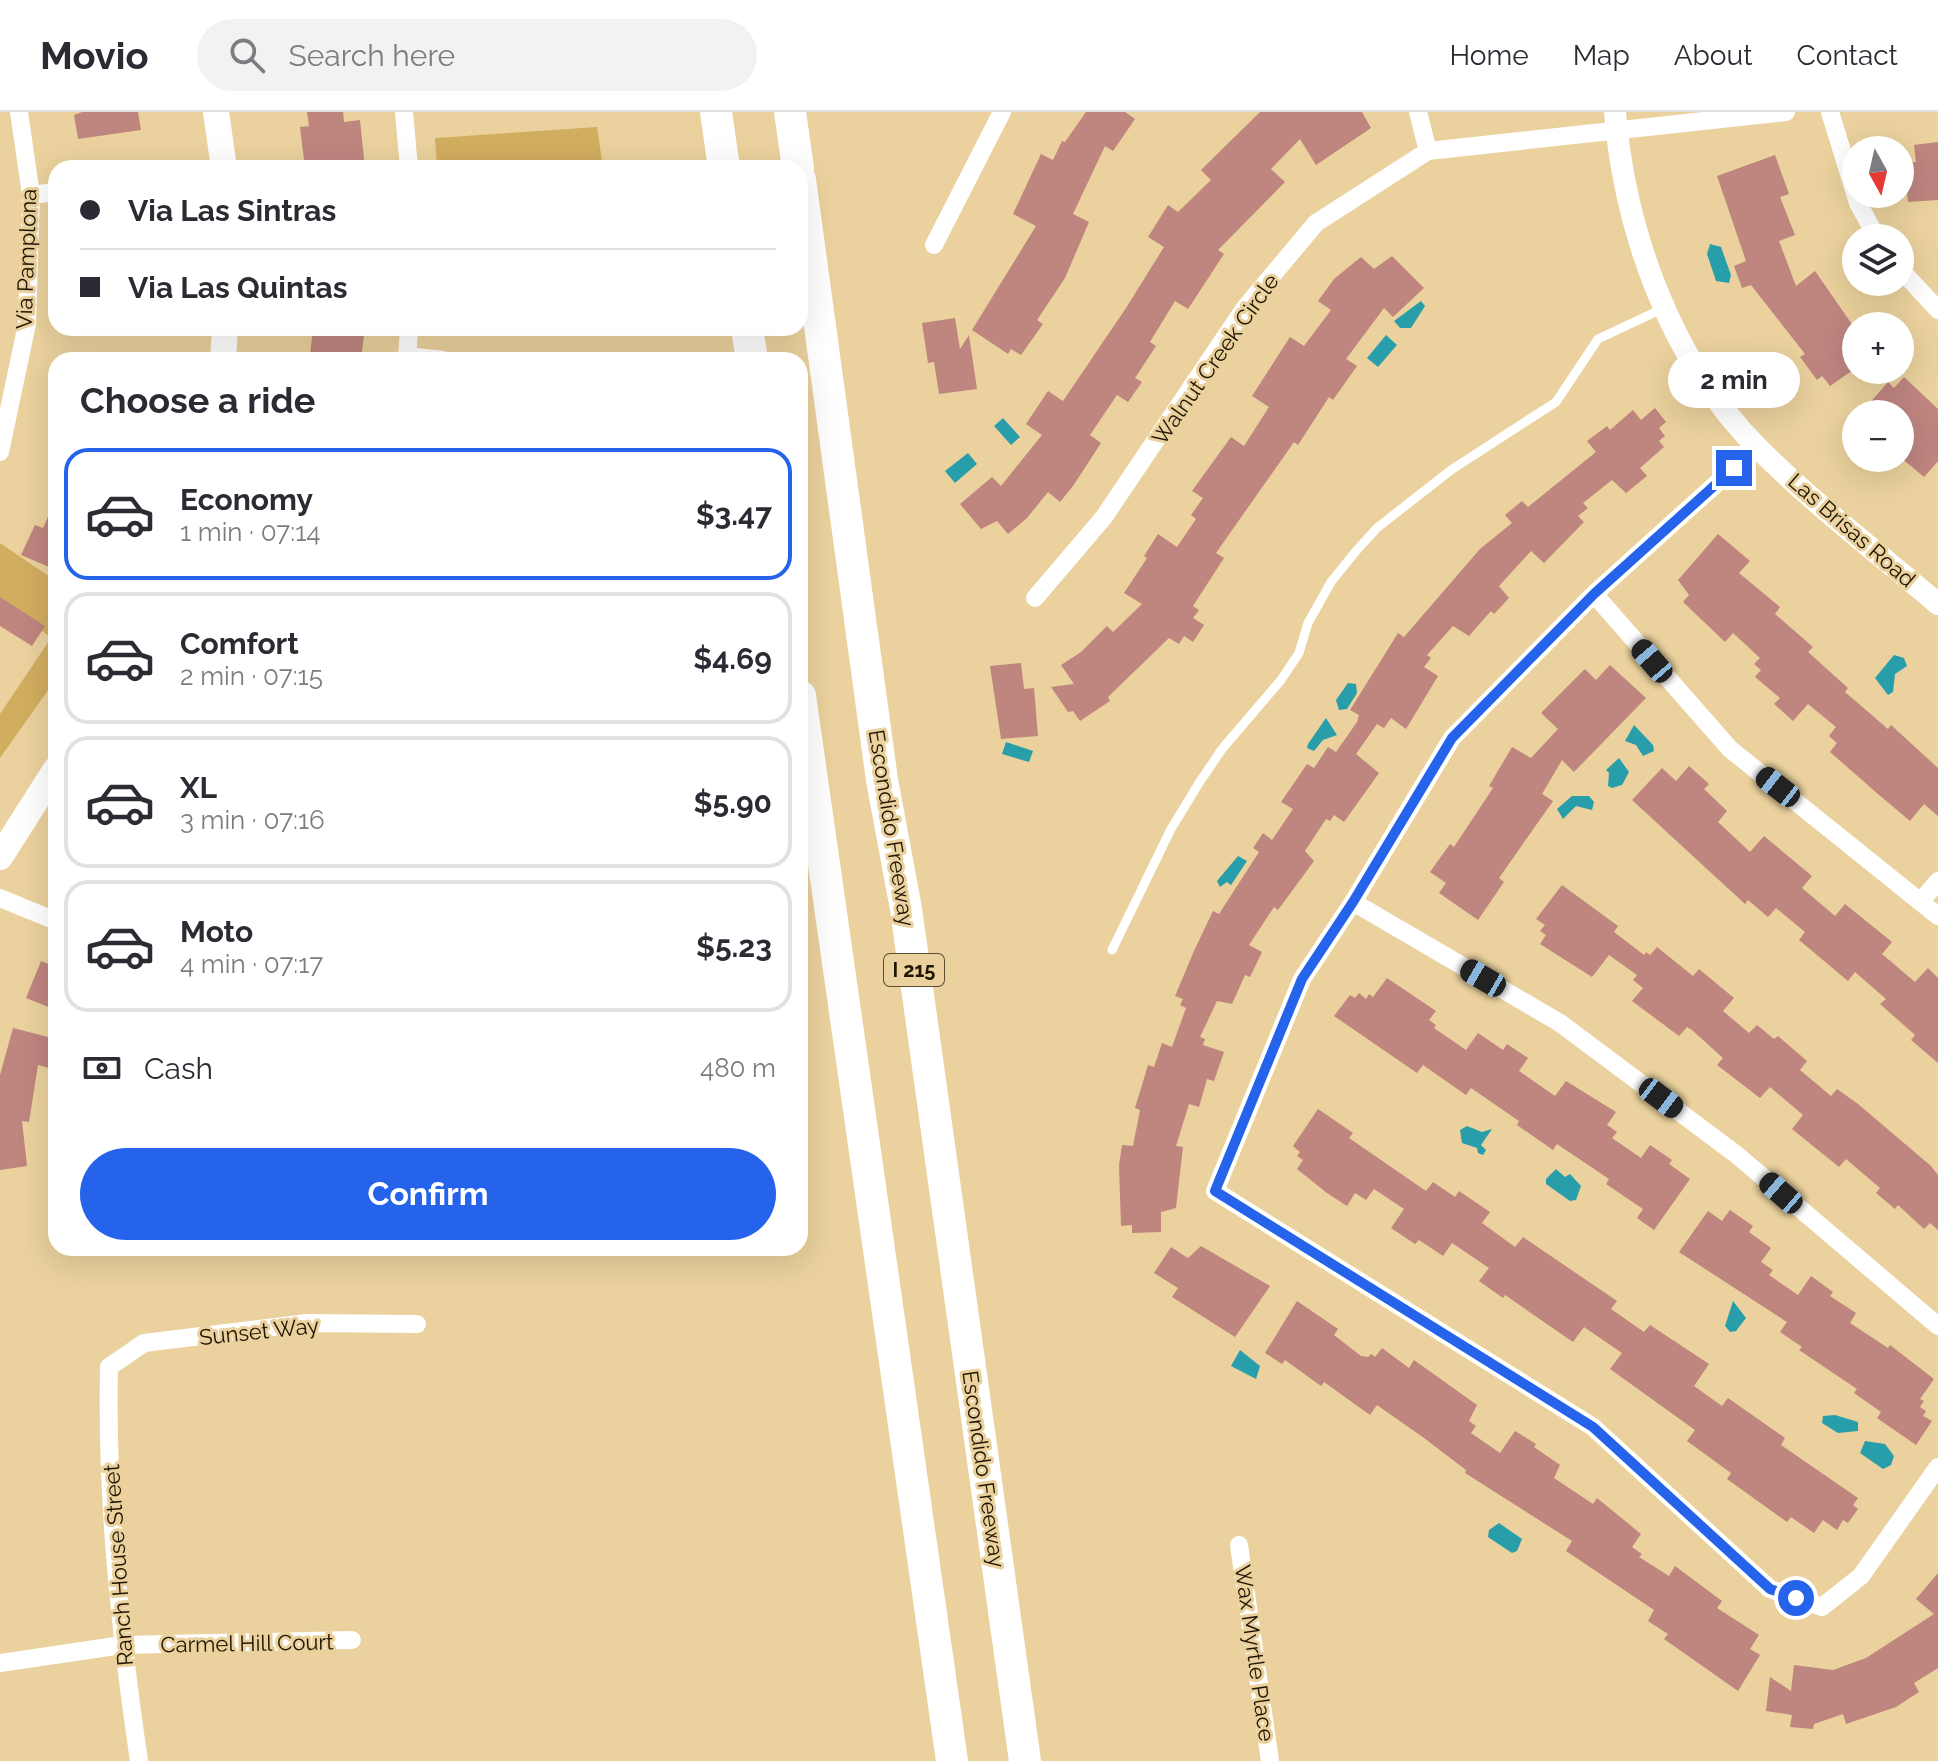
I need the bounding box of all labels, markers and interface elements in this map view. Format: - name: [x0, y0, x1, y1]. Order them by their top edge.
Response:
- search box: [197, 19, 757, 91]
- text: Movio: [40, 33, 149, 78]
- icon: search: [225, 33, 269, 77]
- text: Search here: [289, 38, 455, 73]
- text: Home: [1449, 39, 1529, 72]
- text: Map: [1573, 39, 1630, 72]
- text: About: [1674, 39, 1753, 72]
- text: Contact: [1797, 39, 1898, 72]
- north arrow: [1842, 136, 1914, 208]
- map controls: [1842, 136, 1914, 472]
- street label: Via Pamplona: [11, 188, 41, 330]
- text: Via Las Sintras: [128, 193, 336, 228]
- button: layers: [1842, 224, 1914, 296]
- street label: Walnut Creek Circle: [1146, 269, 1284, 449]
- text: Via Las Quintas: [128, 270, 348, 305]
- button: +: [1842, 312, 1914, 384]
- callout: 2 min: [1668, 352, 1800, 408]
- text: 2 min: [1700, 365, 1768, 395]
- text: Choose a ride: [80, 379, 315, 421]
- button: −: [1842, 400, 1914, 472]
- route end: [1716, 450, 1752, 486]
- street label: Las Brisas Road: [1783, 468, 1921, 592]
- icon: car: [84, 478, 156, 550]
- text: Economy: [180, 482, 313, 517]
- text: $3.47: [696, 497, 772, 532]
- text: 1 min · 07:14: [180, 517, 321, 547]
- icon: car: [84, 622, 156, 694]
- text: Comfort: [180, 626, 299, 661]
- car: [1627, 635, 1677, 687]
- text: $4.69: [693, 641, 772, 676]
- text: 2 min · 07:15: [180, 661, 323, 691]
- street label: Escondido Freeway: [864, 728, 920, 928]
- car: [1752, 763, 1804, 811]
- icon: car: [84, 766, 156, 838]
- text: XL: [180, 770, 217, 805]
- text: $5.90: [694, 785, 772, 820]
- text: 3 min · 07:16: [180, 805, 325, 835]
- icon: car: [84, 910, 156, 982]
- text: Moto: [180, 914, 253, 949]
- text: $5.23: [696, 929, 772, 964]
- text: 4 min · 07:17: [180, 949, 323, 979]
- road number: I 215: [884, 954, 944, 986]
- car: [1456, 956, 1510, 1000]
- icon: cash: [80, 1046, 124, 1090]
- text: Cash: [144, 1051, 213, 1086]
- text: 480 m: [700, 1053, 776, 1083]
- car: [1635, 1074, 1687, 1122]
- button: Confirm: [80, 1148, 776, 1240]
- car: [1755, 1168, 1807, 1218]
- street label: Sunset Way: [198, 1312, 320, 1350]
- street label: Escondido Freeway: [957, 1369, 1011, 1569]
- street label: Ranch House Street: [98, 1463, 138, 1667]
- street label: Wax Myrtle Place: [1230, 1563, 1280, 1743]
- route start: [1778, 1580, 1814, 1616]
- street label: Carmel Hill Court: [160, 1628, 334, 1658]

